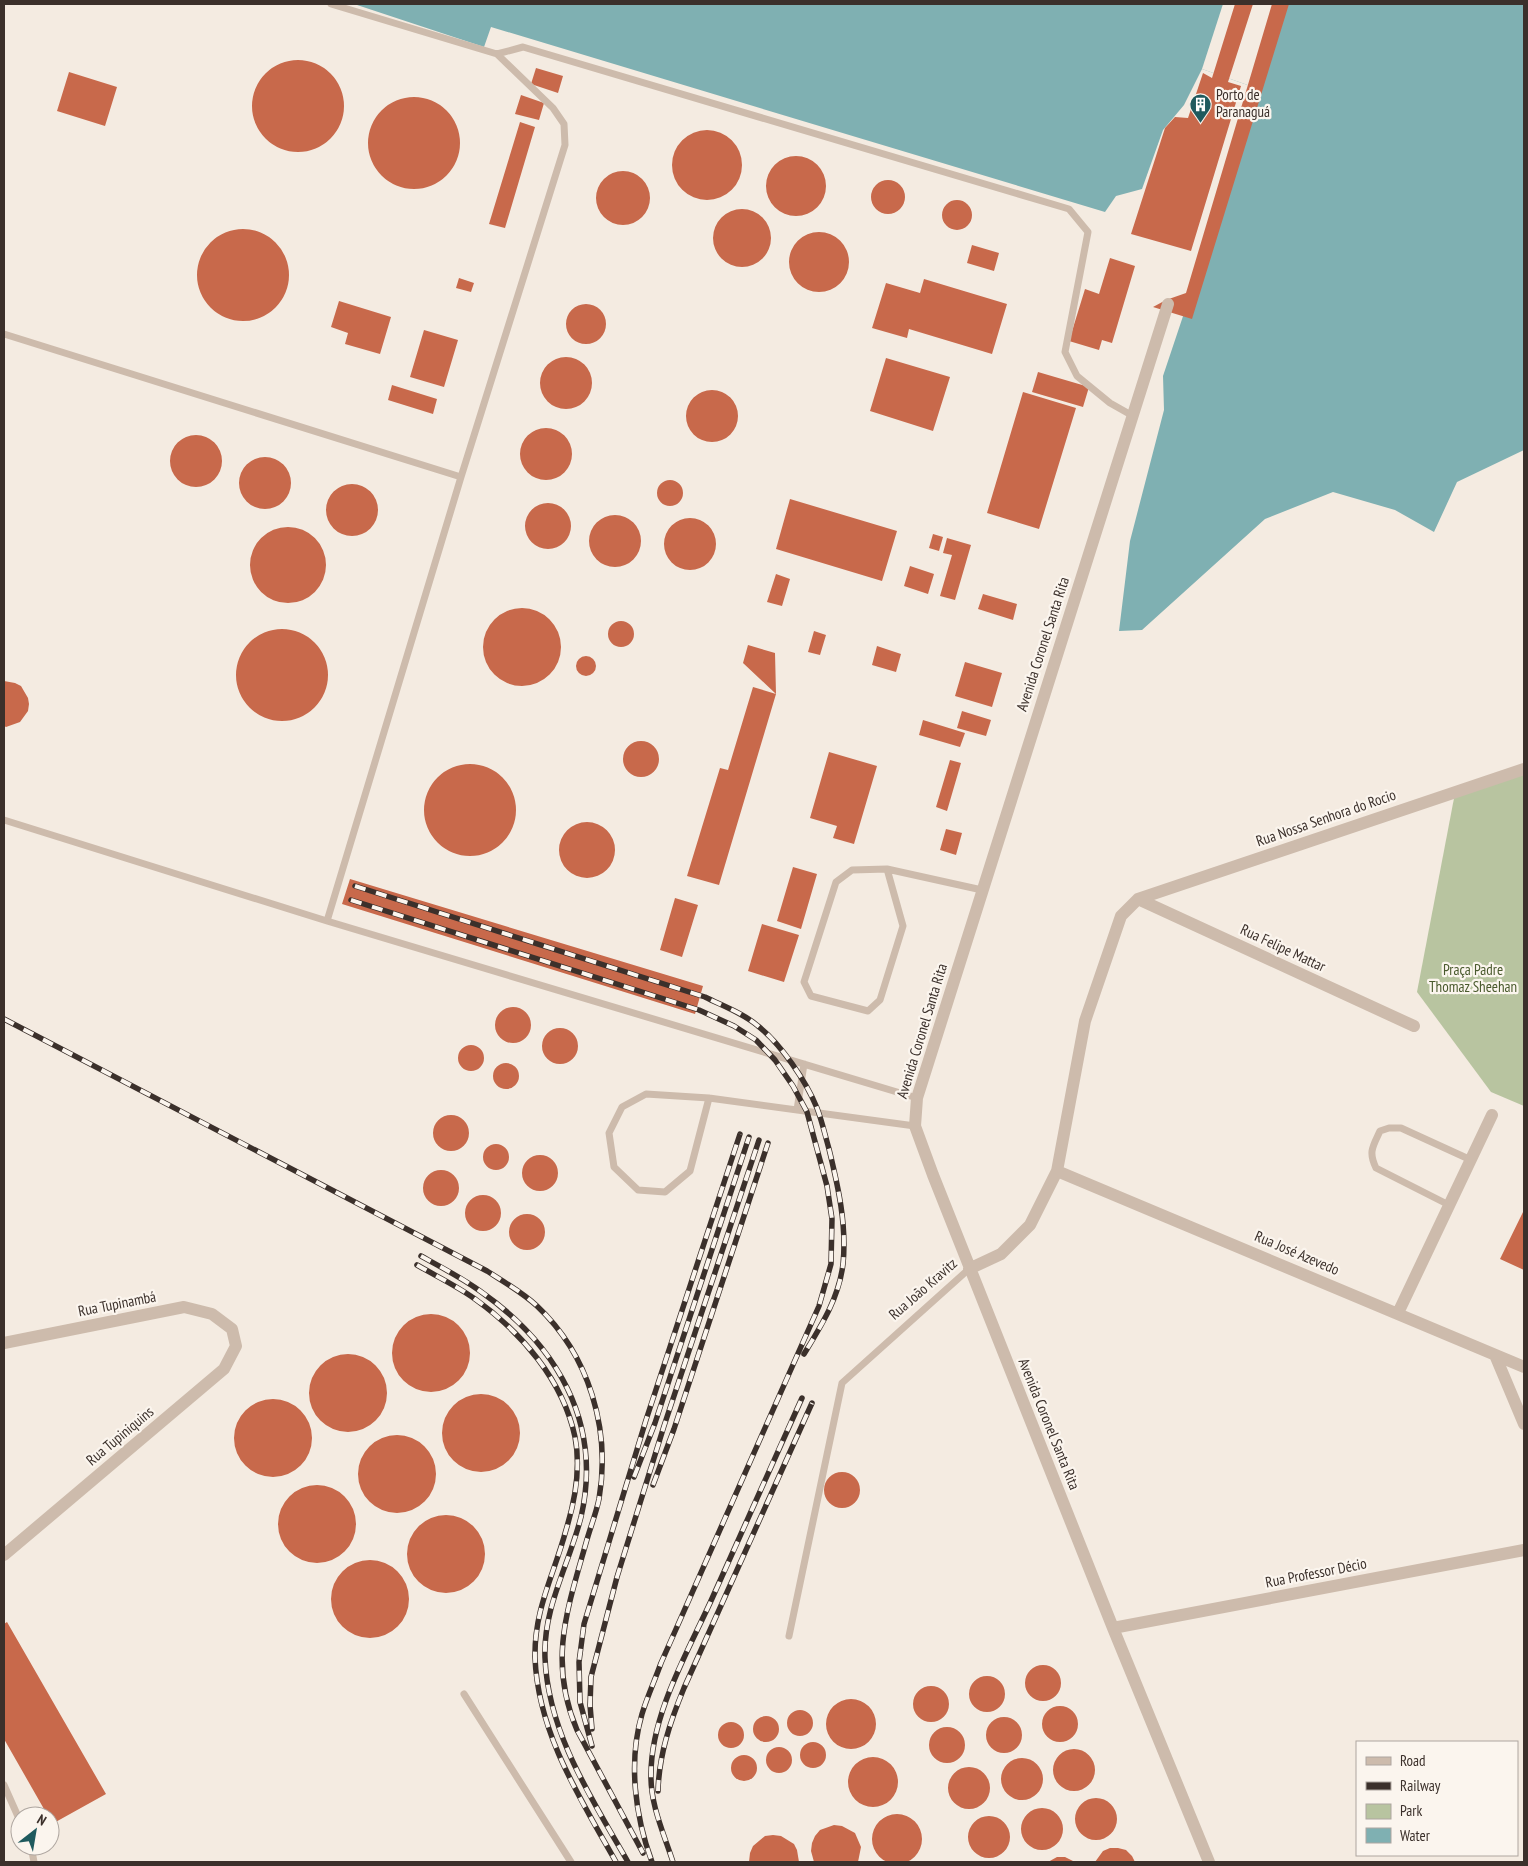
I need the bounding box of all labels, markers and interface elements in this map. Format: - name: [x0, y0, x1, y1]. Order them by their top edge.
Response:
- place label: Porto de Paranaguá: [1216, 85, 1270, 121]
- building icon: Porto de Paranaguá: [1188, 92, 1212, 123]
- street label: Avenida Coronel Santa Rita: [1012, 574, 1073, 713]
- street label: Rua Nossa Senhora do Rocio: [1253, 785, 1398, 850]
- street label: Rua Felipe Mattar: [1238, 920, 1330, 976]
- park label: Praça Padre Thomaz Sheehan: [1429, 960, 1517, 996]
- street label: Avenida Coronel Santa Rita: [892, 961, 951, 1101]
- street label: Rua José Azevedo: [1252, 1226, 1342, 1279]
- street label: Rua João Kravitz: [885, 1254, 961, 1323]
- street label: Rua Tupinambá: [76, 1287, 158, 1320]
- street label: Avenida Coronel Santa Rita: [1014, 1355, 1085, 1492]
- street label: Rua Tupiniquins: [82, 1402, 157, 1469]
- street label: Rua Professor Décio: [1264, 1553, 1368, 1592]
- legend: [1356, 1741, 1518, 1856]
- text: Road: [1400, 1751, 1426, 1770]
- text: Railway: [1400, 1776, 1441, 1795]
- text: Park: [1400, 1801, 1422, 1820]
- north arrow: [10, 1806, 60, 1856]
- text: N: [34, 1810, 50, 1830]
- text: Water: [1400, 1826, 1431, 1845]

